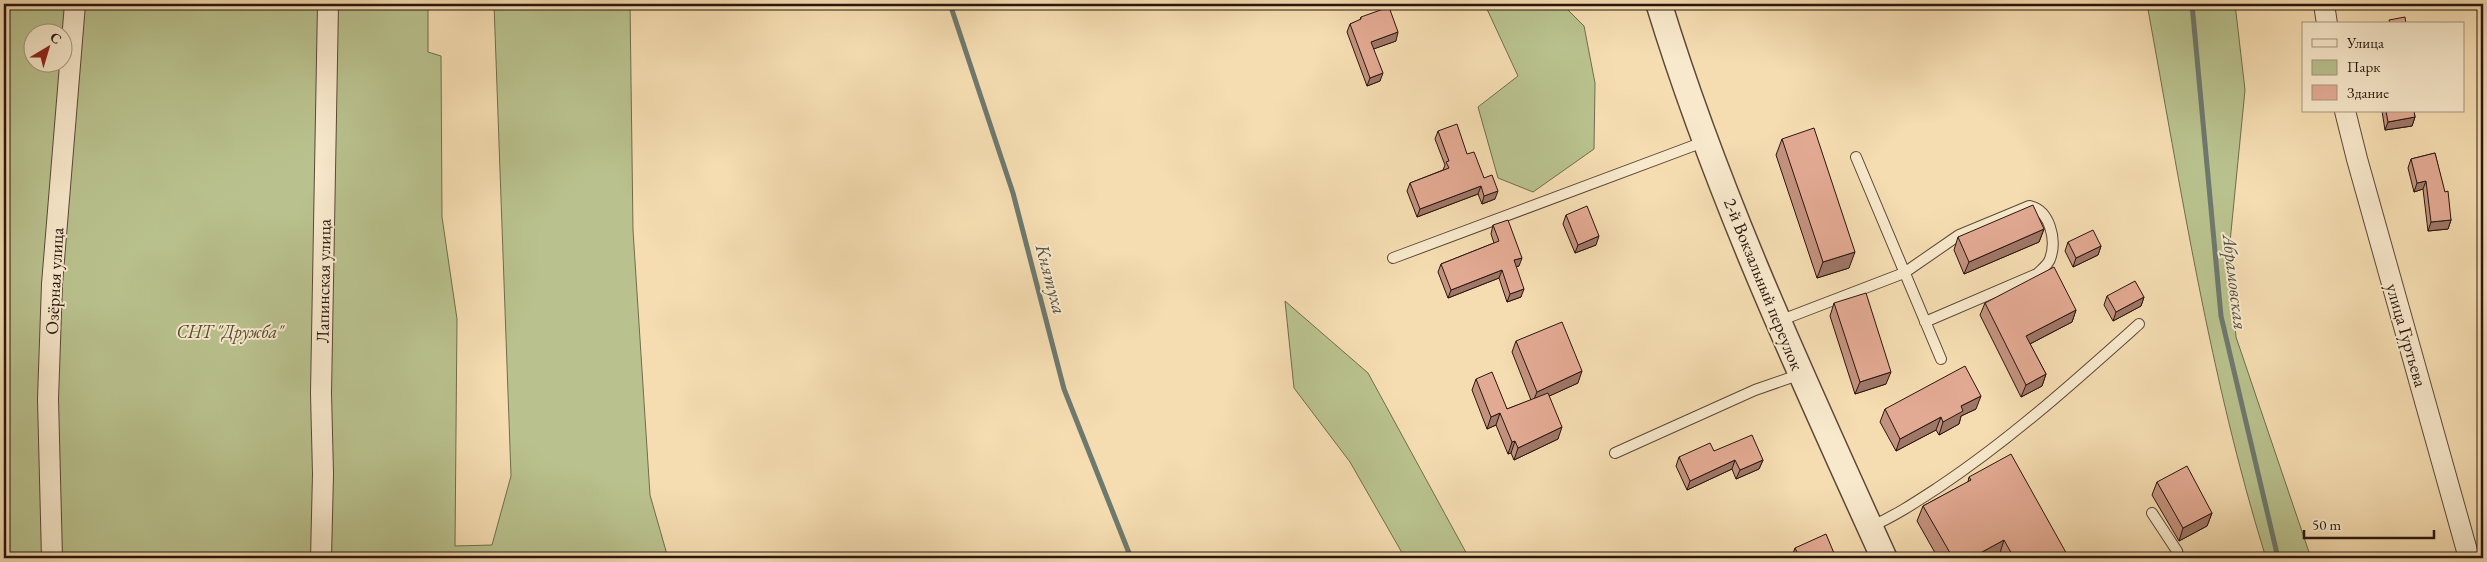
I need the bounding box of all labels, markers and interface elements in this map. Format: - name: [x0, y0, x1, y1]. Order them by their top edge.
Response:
- north arrow: [22, 22, 72, 72]
- legend: [2302, 22, 2464, 112]
- text: С: [47, 28, 66, 48]
- text: Улица: [2346, 33, 2384, 52]
- text: Парк: [2347, 57, 2380, 76]
- text: Здание: [2347, 83, 2389, 102]
- street label: 2-й Вокзальный переулок: [1719, 194, 1809, 374]
- street label: Лапинская улица: [310, 218, 336, 343]
- street label: Озёрная улица: [40, 226, 68, 335]
- water label: Абрамовская: [2216, 231, 2253, 331]
- water label: Княтуха: [1029, 240, 1072, 317]
- street label: улица Гуртьева: [2381, 281, 2433, 390]
- park label: СНТ "Дружба": [177, 320, 285, 344]
- scale bar: [2304, 507, 2434, 539]
- text: 50 m: [2312, 515, 2341, 534]

